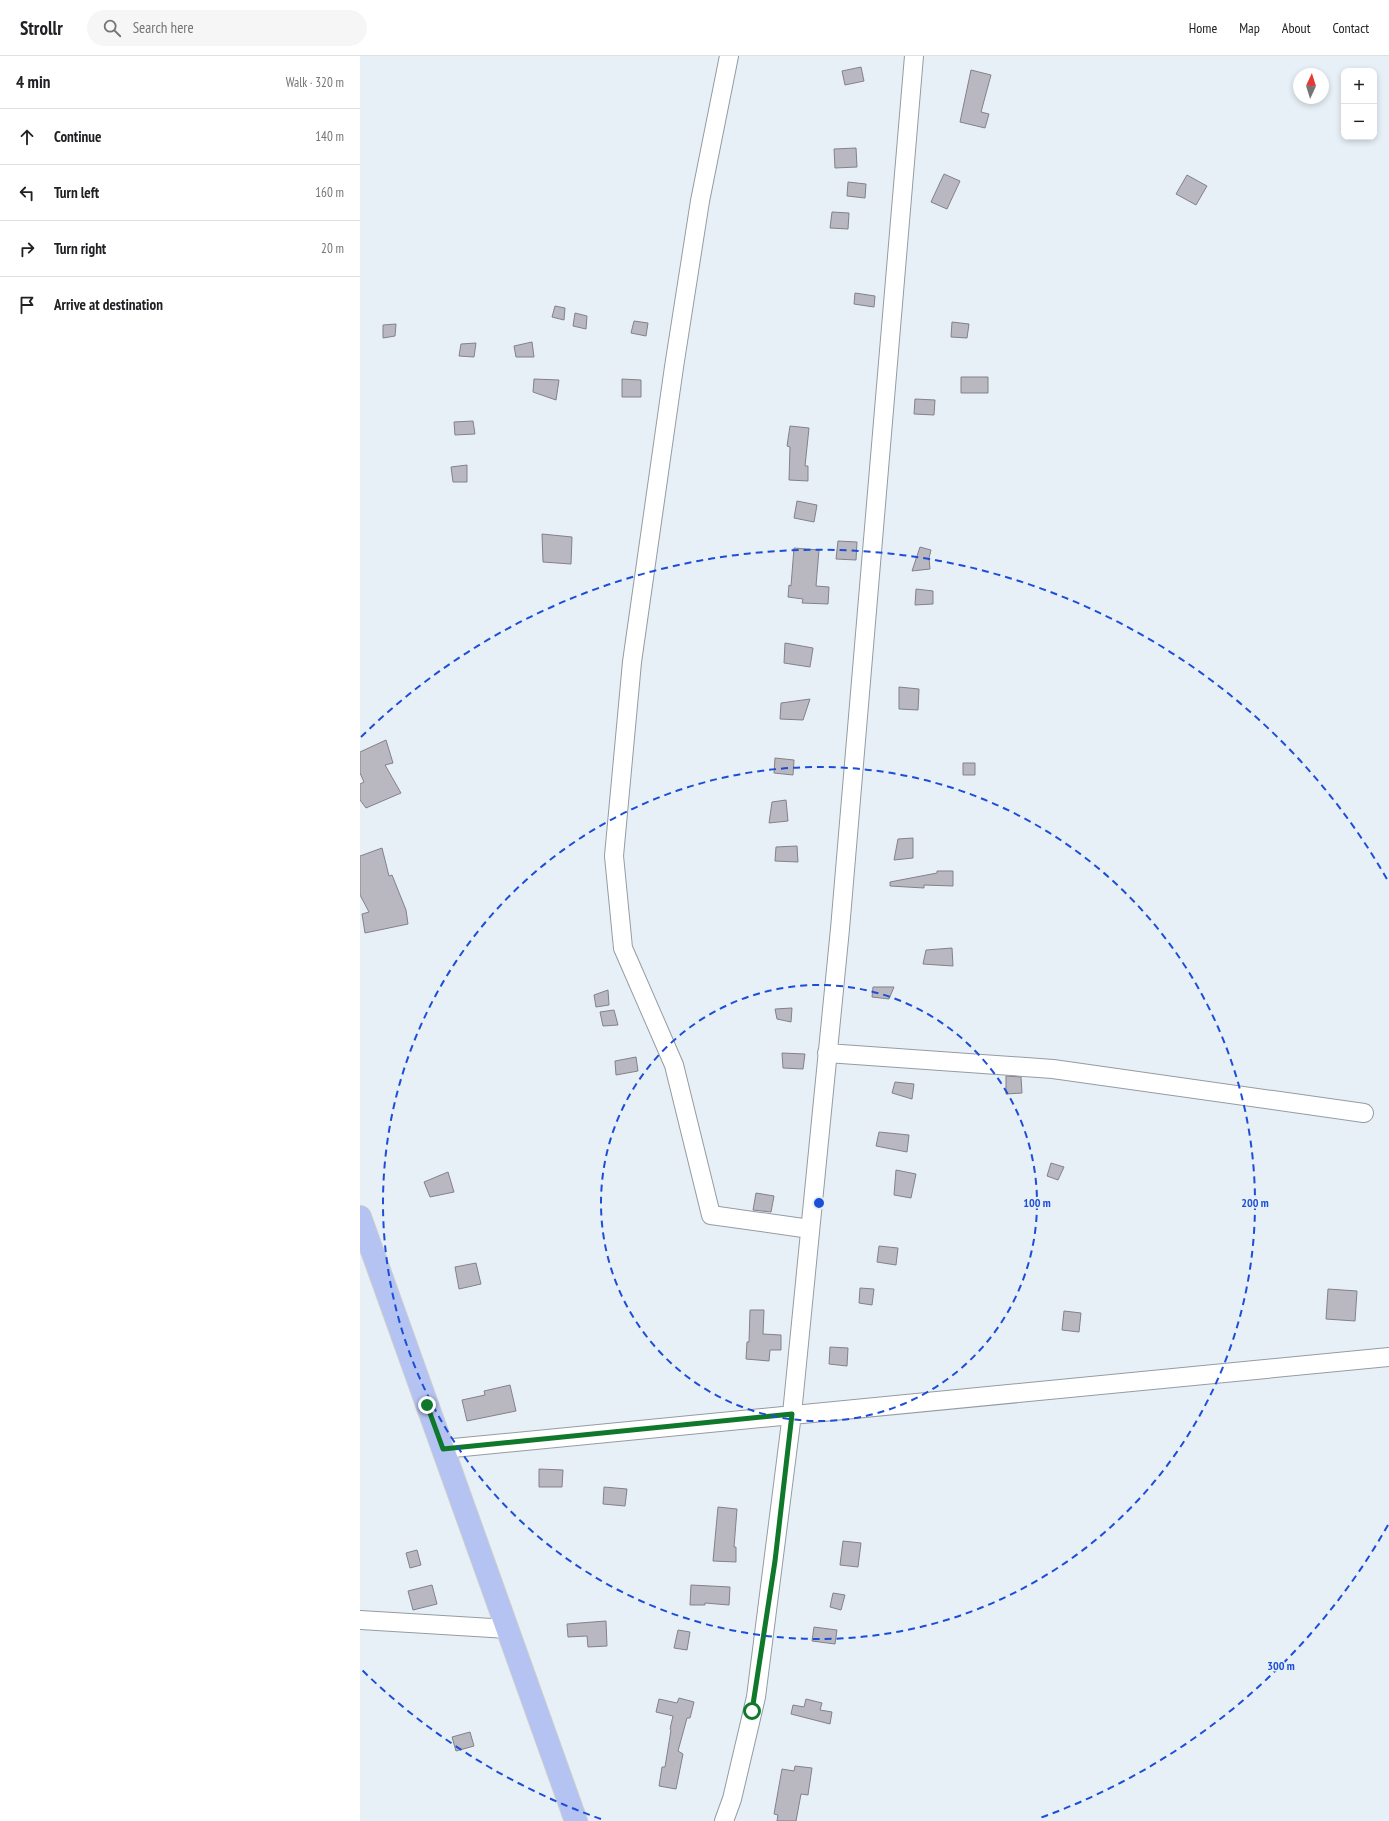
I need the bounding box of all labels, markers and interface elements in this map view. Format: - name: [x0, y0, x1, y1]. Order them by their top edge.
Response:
- search box: [87, 10, 367, 46]
- text: Strollr: [20, 16, 63, 40]
- icon: search: [101, 17, 123, 39]
- text: Search here: [133, 18, 194, 37]
- text: Home: [1189, 19, 1217, 37]
- text: Map: [1239, 19, 1260, 37]
- text: About: [1282, 19, 1311, 37]
- text: Contact: [1333, 19, 1369, 37]
- north arrow: [1293, 68, 1329, 104]
- map controls: [1341, 68, 1377, 140]
- button: +: [1341, 68, 1377, 104]
- text: 4 min: [16, 71, 50, 93]
- text: Walk · 320 m: [286, 74, 344, 91]
- button: −: [1341, 104, 1377, 140]
- icon: ahead: [16, 126, 38, 148]
- text: Continue: [54, 127, 101, 146]
- text: 140 m: [315, 128, 344, 145]
- icon: left: [16, 182, 38, 204]
- text: Turn left: [54, 183, 99, 202]
- text: 160 m: [315, 184, 344, 201]
- icon: right: [16, 238, 38, 260]
- text: Turn right: [54, 239, 106, 258]
- text: 20 m: [321, 240, 344, 257]
- icon: arrive: [16, 294, 38, 316]
- text: Arrive at destination: [54, 295, 163, 314]
- text: 100 m: [1023, 1195, 1051, 1210]
- text: 200 m: [1241, 1195, 1269, 1210]
- centre of rings: [812, 1196, 826, 1210]
- route end: [418, 1396, 436, 1414]
- text: 300 m: [1267, 1658, 1295, 1673]
- route start: [743, 1702, 761, 1720]

